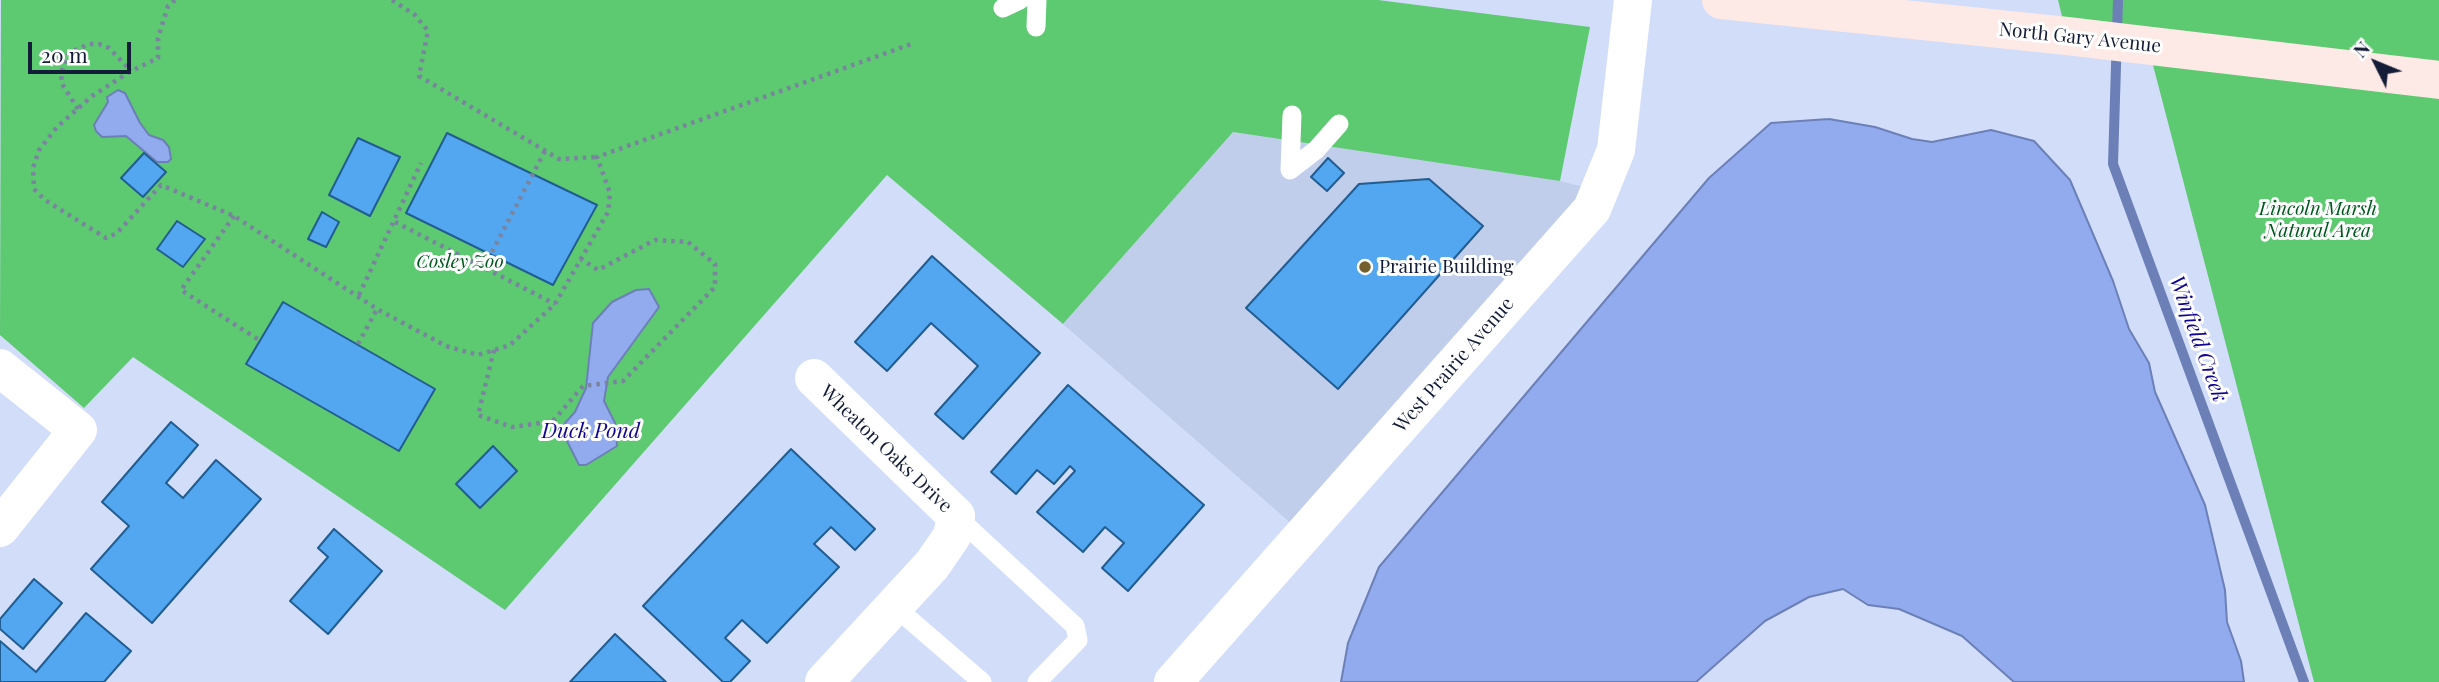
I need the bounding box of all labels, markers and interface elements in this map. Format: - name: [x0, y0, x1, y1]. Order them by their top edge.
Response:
- street label: North Gary Avenue: [1998, 18, 2162, 58]
- scale bar: [32, 28, 135, 72]
- north arrow: [2341, 28, 2411, 98]
- text: N: [2346, 35, 2375, 63]
- text: 20 m: [41, 40, 88, 68]
- park label: Lincoln Marsh Natural Area: [2259, 198, 2377, 242]
- park label: Cosley Zoo: [416, 251, 504, 273]
- place label: Prairie Building: [1379, 256, 1513, 278]
- marker: Prairie Building: [1357, 259, 1373, 275]
- water label: Winfield Creek: [2163, 272, 2233, 406]
- street label: West Prairie Avenue: [1389, 293, 1519, 437]
- street label: Wheaton Oaks Drive: [815, 380, 957, 518]
- water label: Duck Pond: [542, 418, 640, 444]

